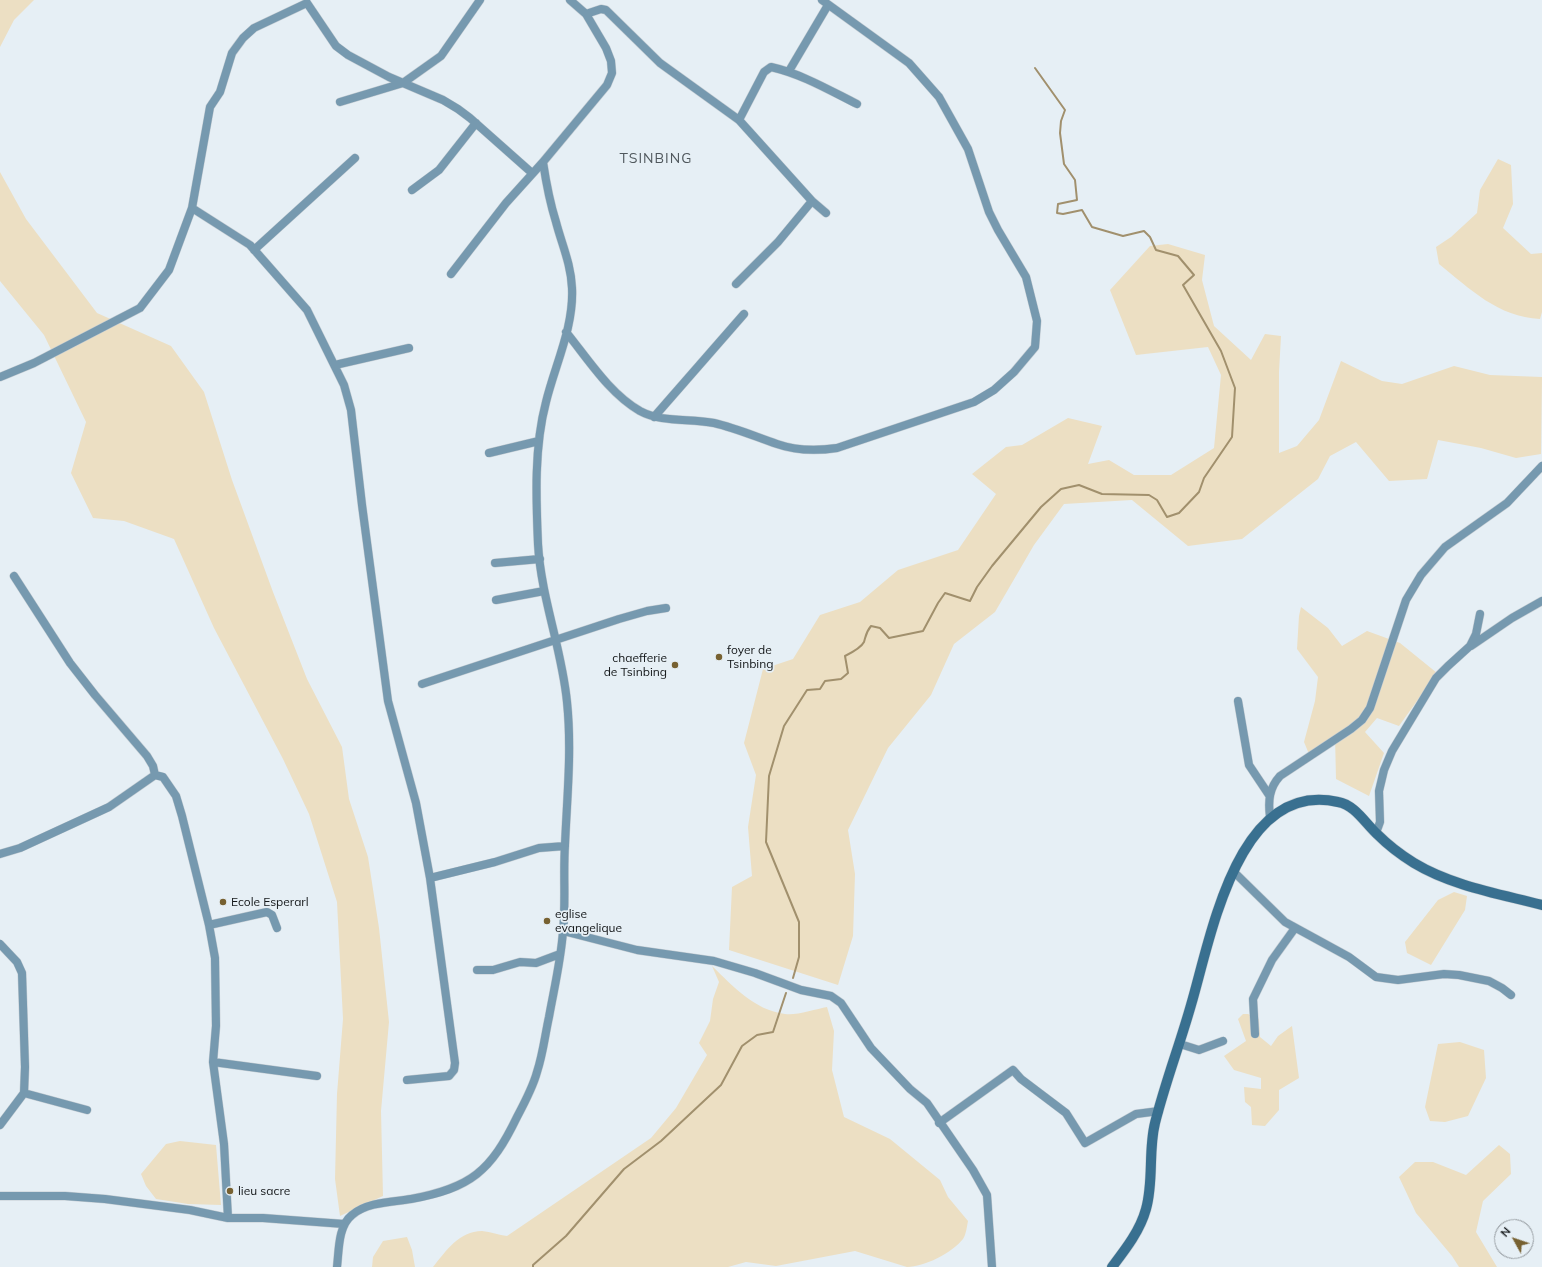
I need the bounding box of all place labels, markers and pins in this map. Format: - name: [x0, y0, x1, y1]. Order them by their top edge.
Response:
- place label: foyer de Tsinbing: [727, 643, 773, 671]
- place label: chaefferie de Tsinbing: [604, 651, 667, 679]
- marker: foyer de Tsinbing: [714, 652, 724, 662]
- marker: chaefferie de Tsinbing: [670, 660, 680, 670]
- place label: Ecole Esperarl: [231, 895, 309, 909]
- marker: Ecole Esperarl: [218, 897, 228, 907]
- place label: eglise evangelique: [555, 907, 622, 935]
- marker: eglise evangelique: [542, 916, 552, 926]
- place label: lieu sacre: [238, 1184, 290, 1198]
- marker: lieu sacre: [225, 1186, 235, 1196]

